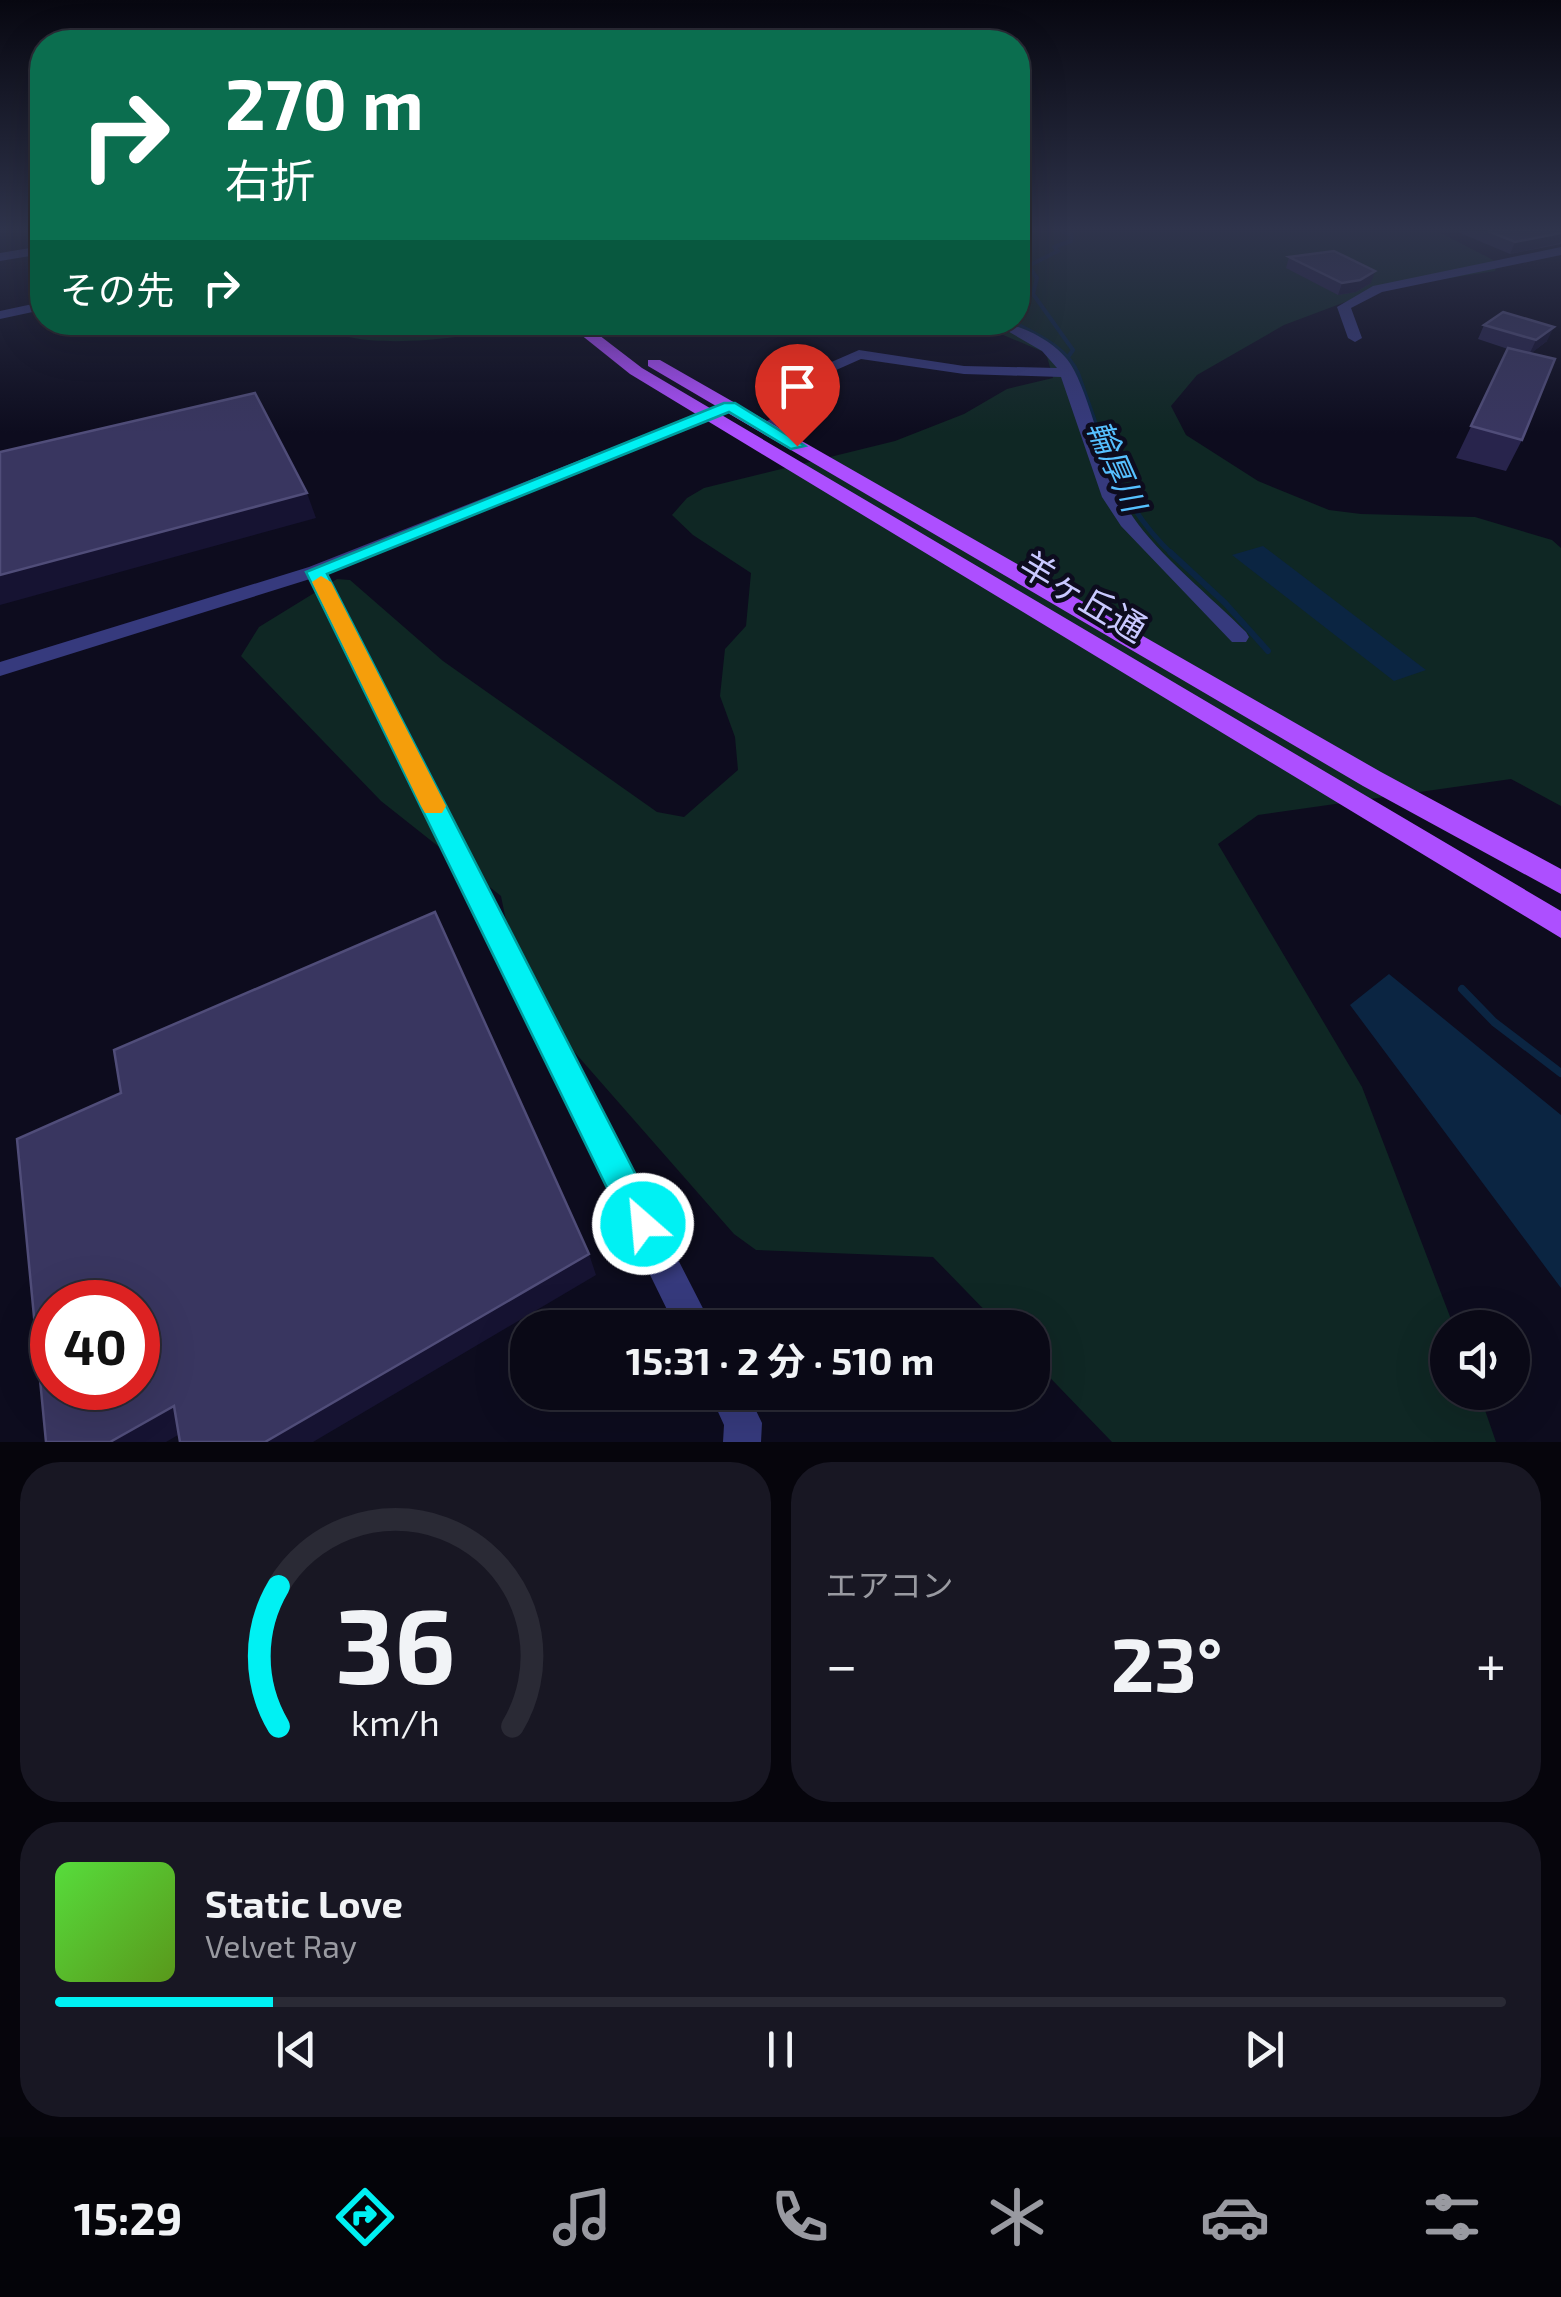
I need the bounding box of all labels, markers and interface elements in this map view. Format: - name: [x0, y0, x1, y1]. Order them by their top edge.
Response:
- text: 270 m: [225, 60, 424, 144]
- icon: right: [60, 70, 190, 200]
- text: 右折: [225, 152, 315, 206]
- icon: right: [194, 260, 249, 315]
- text: その先: [60, 266, 174, 312]
- pin: [755, 344, 840, 447]
- icon: arrive: [770, 359, 825, 414]
- water label: 輪厚川: [1081, 414, 1156, 519]
- street label: 羊ヶ丘通: [1013, 541, 1155, 649]
- position arrow: [591, 1172, 695, 1276]
- speed limit sign: 40: [30, 1280, 160, 1410]
- map controls: [1430, 1310, 1530, 1410]
- button: sound: [1430, 1310, 1530, 1410]
- text: 15:31 · 2 分 · 510 m: [626, 1337, 934, 1383]
- text: エアコン: [826, 1565, 954, 1603]
- text: 36: [335, 1580, 455, 1705]
- text: 23°: [1111, 1617, 1223, 1707]
- text: −: [826, 1630, 858, 1696]
- text: +: [1476, 1630, 1506, 1696]
- text: km/h: [351, 1700, 440, 1743]
- text: Static Love: [205, 1880, 403, 1926]
- text: Velvet Ray: [205, 1926, 357, 1964]
- icon: previous: [269, 2022, 324, 2077]
- icon: pause: [753, 2022, 808, 2077]
- icon: next: [1237, 2022, 1292, 2077]
- icon: directions: [330, 2182, 400, 2252]
- icon: music: [547, 2182, 617, 2252]
- icon: phone: [765, 2182, 835, 2252]
- icon: climate: [982, 2182, 1052, 2252]
- icon: car: [1200, 2182, 1270, 2252]
- icon: filters: [1417, 2182, 1487, 2252]
- text: 15:29: [74, 2190, 182, 2244]

